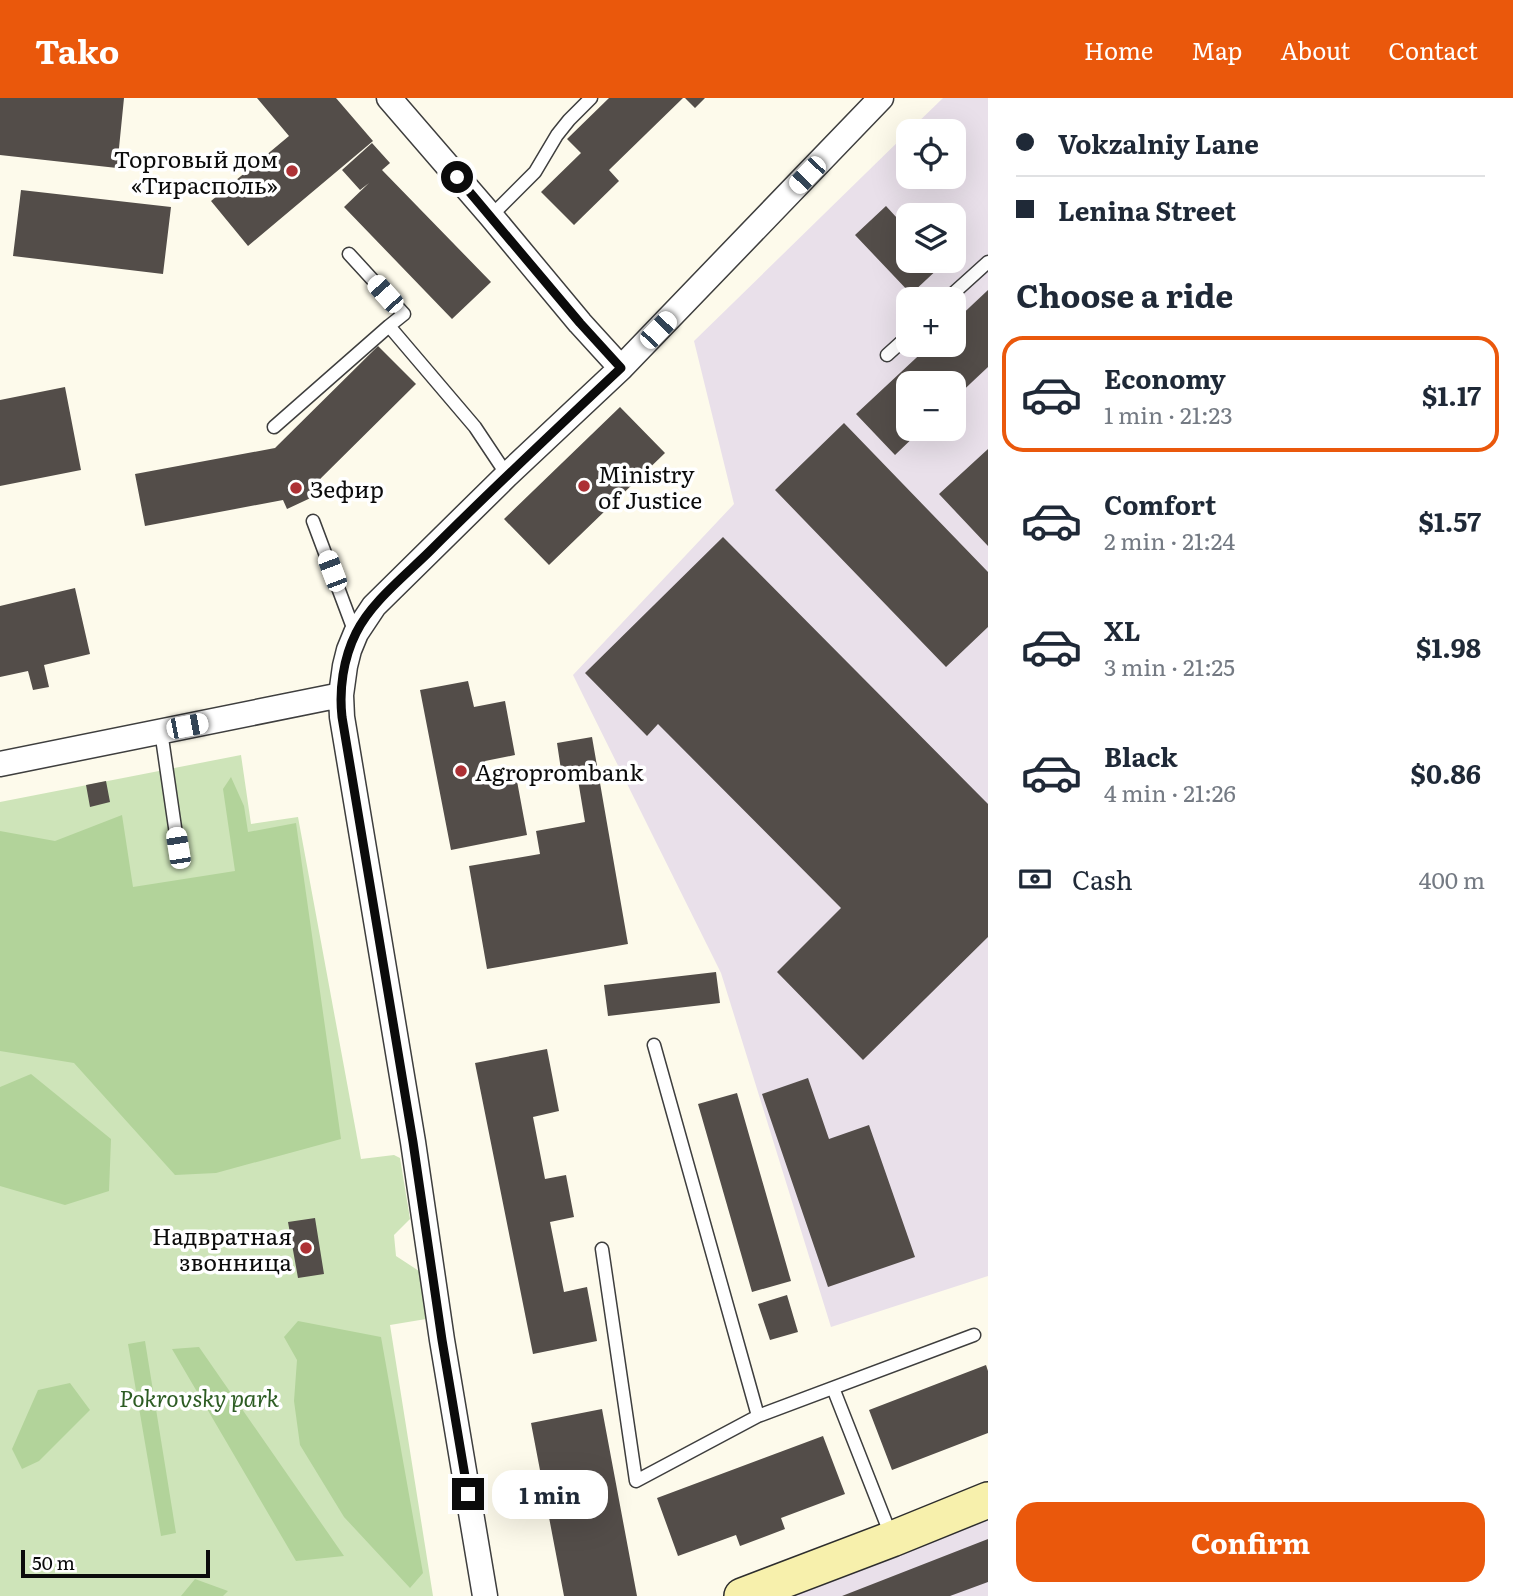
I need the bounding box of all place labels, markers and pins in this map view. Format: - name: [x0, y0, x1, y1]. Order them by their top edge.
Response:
- place label: Торговый дом «Тирасполь»: [114, 141, 278, 201]
- marker: Торговый дом «Тирасполь»: [284, 163, 300, 179]
- place label: Ministry of Justice: [598, 456, 702, 516]
- place label: Зефир: [310, 471, 384, 505]
- marker: Ministry of Justice: [576, 478, 592, 494]
- marker: Зефир: [288, 480, 304, 496]
- place label: Agroprombank: [475, 754, 644, 788]
- marker: Agroprombank: [453, 763, 469, 779]
- place label: Надвратная звонница: [152, 1218, 293, 1278]
- marker: Надвратная звонница: [298, 1240, 314, 1256]

